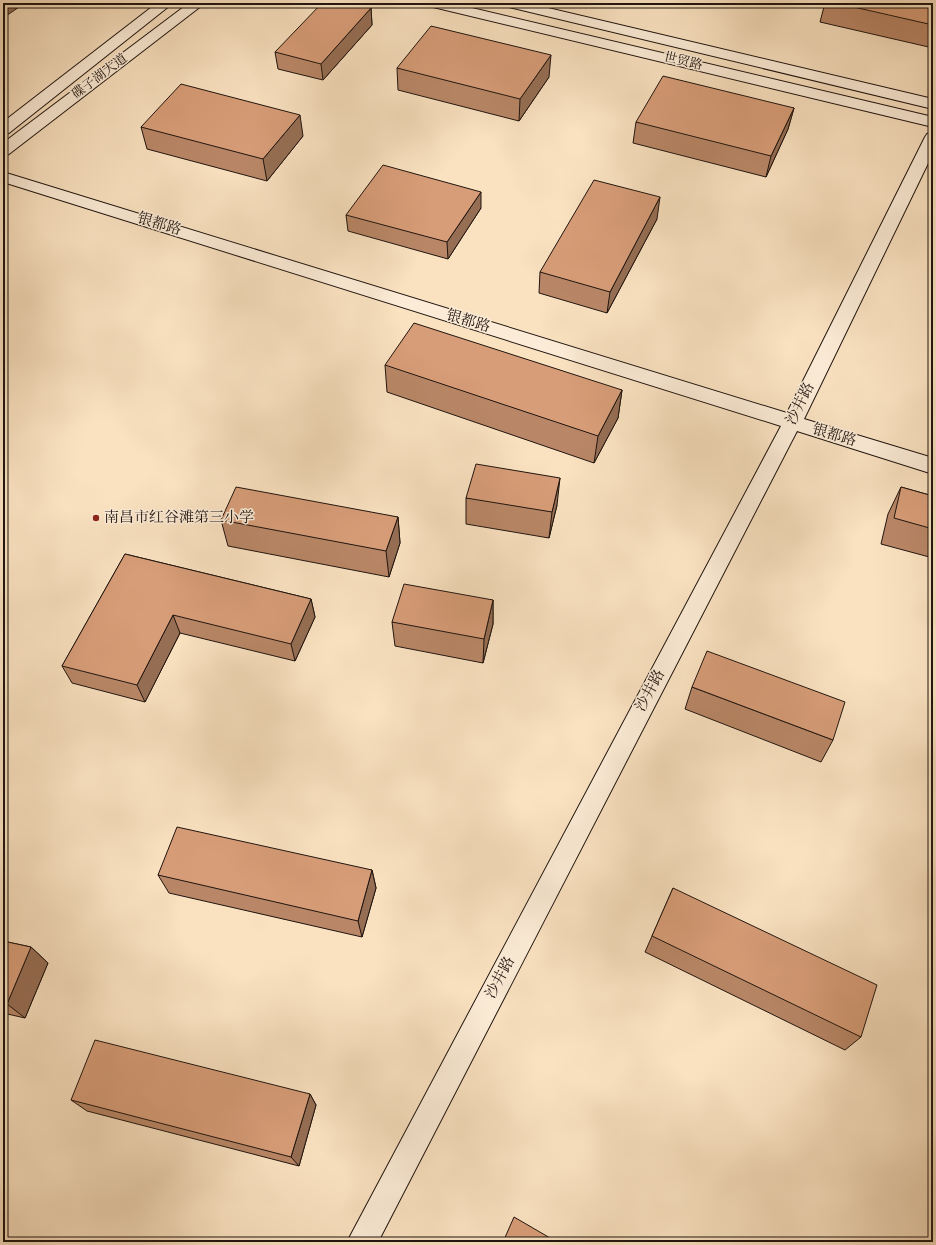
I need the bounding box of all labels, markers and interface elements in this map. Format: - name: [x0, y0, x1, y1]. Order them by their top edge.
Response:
- street label: 世贸路: [662, 49, 704, 75]
- street label: 碟子湖大道: [69, 50, 131, 104]
- street label: 银都路: [134, 208, 184, 242]
- street label: 银都路: [443, 305, 493, 339]
- street label: 沙井路: [782, 379, 820, 429]
- street label: 银都路: [809, 419, 859, 453]
- place label: 南昌市红谷滩第三小学: [104, 508, 254, 529]
- marker: 南昌市红谷滩第三小学: [91, 513, 101, 523]
- street label: 沙井路: [631, 666, 671, 716]
- street label: 沙井路: [481, 953, 521, 1003]

